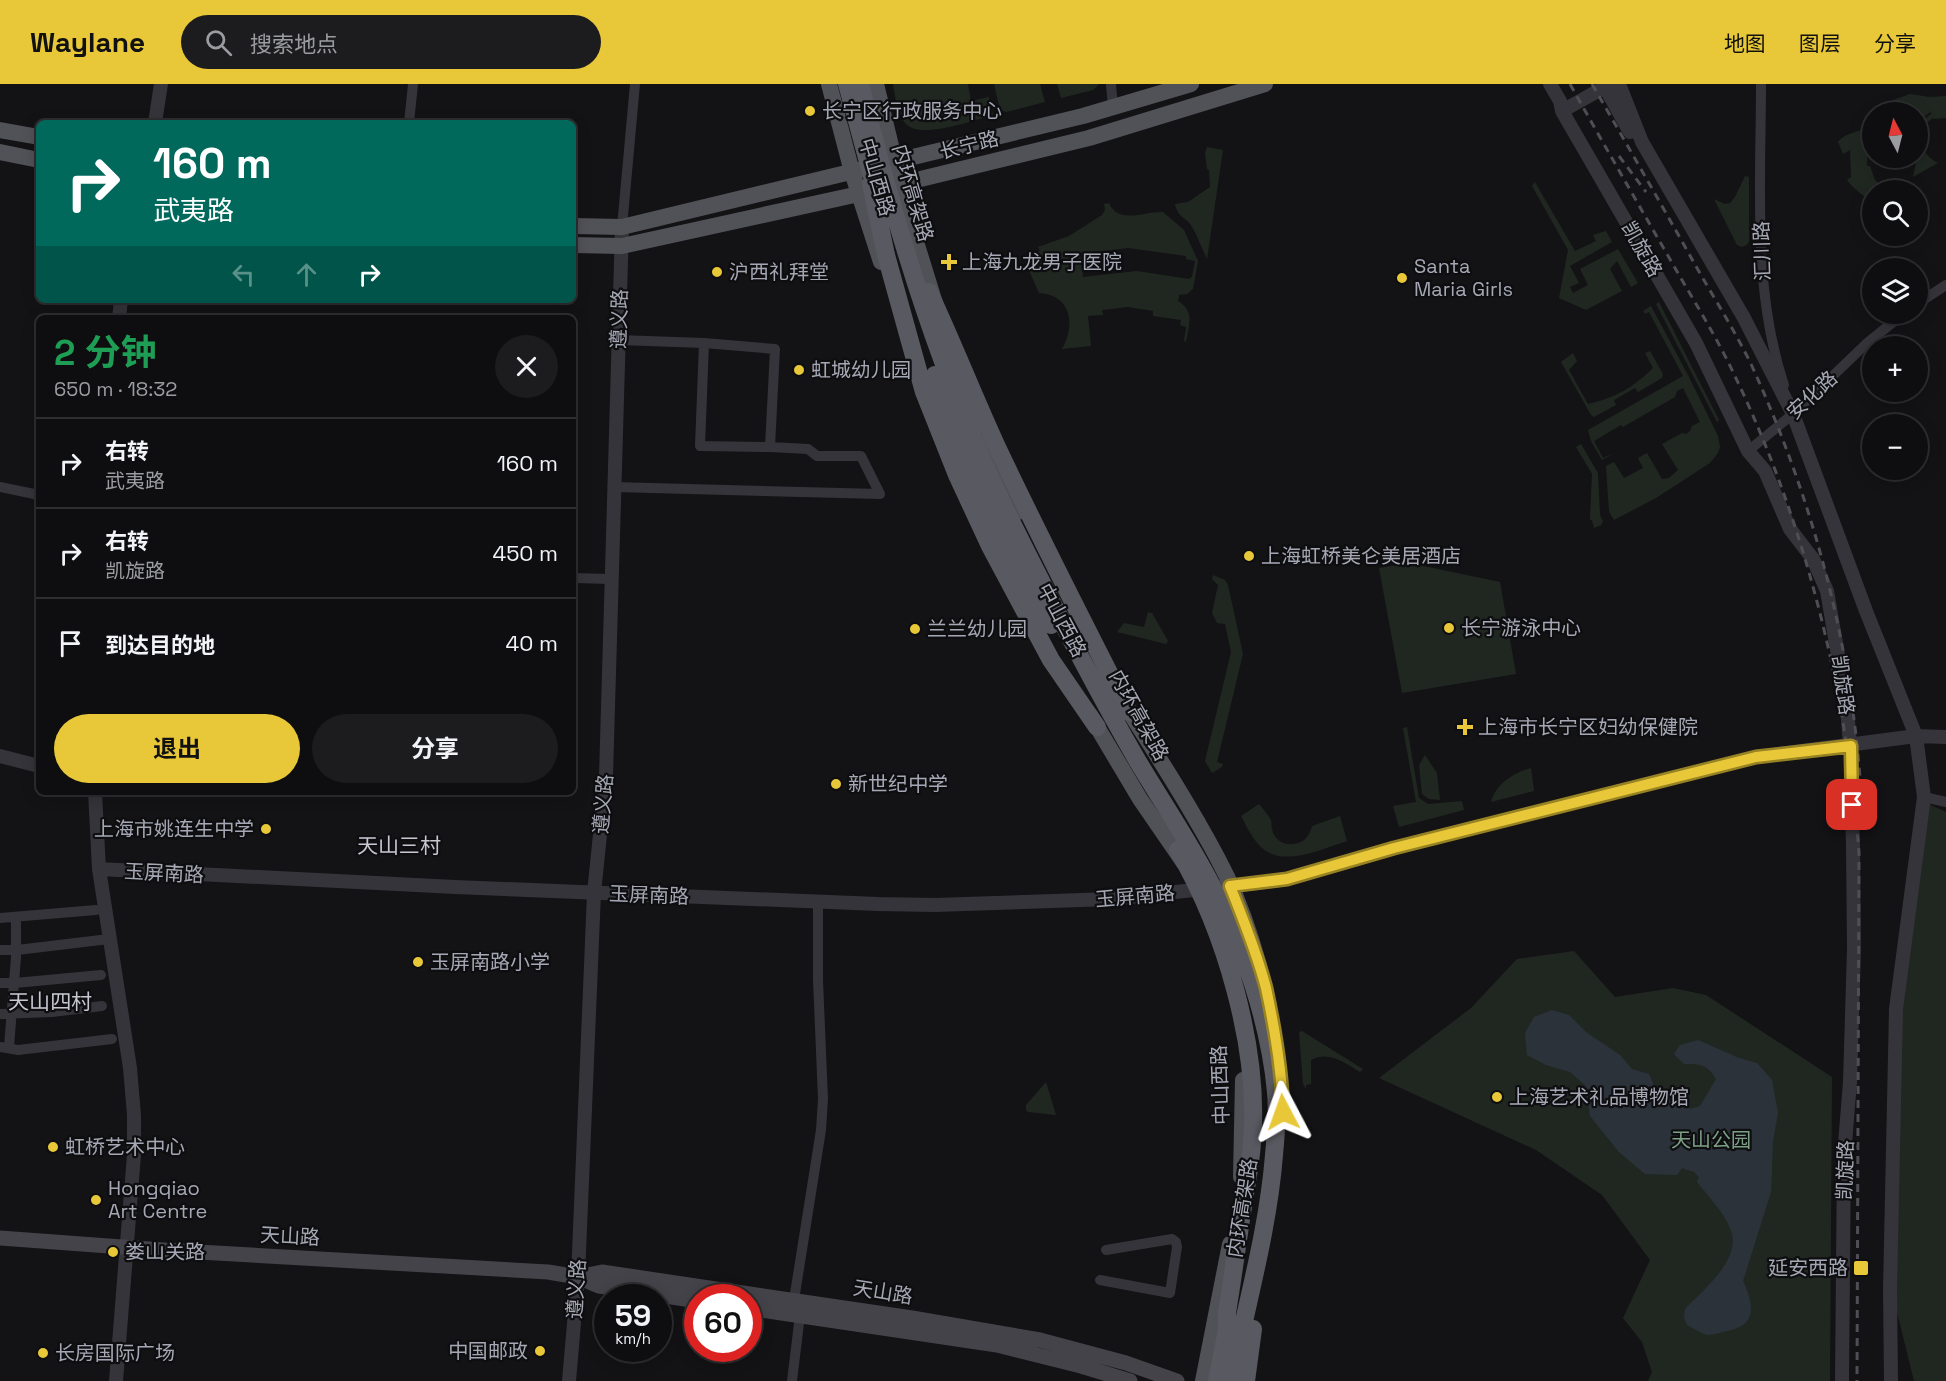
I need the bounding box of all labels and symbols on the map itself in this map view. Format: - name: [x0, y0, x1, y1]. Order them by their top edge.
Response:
- place label: 长宁区行政服务中心: [822, 98, 1002, 124]
- north arrow: [1862, 102, 1928, 168]
- marker: 长宁区行政服务中心: [803, 104, 817, 118]
- street label: 长宁路: [937, 125, 1001, 165]
- street label: 中山西路: [853, 135, 901, 219]
- street label: 内环高架路: [887, 141, 939, 245]
- street label: 凯旋路: [1616, 217, 1668, 281]
- street label: 汇川路: [1748, 221, 1776, 281]
- place label: 上海九龙男子医院: [962, 249, 1122, 275]
- marker: 上海九龙男子医院: [940, 253, 958, 271]
- place label: Santa Maria Girls: [1414, 253, 1513, 302]
- place label: 沪西礼拜堂: [729, 259, 829, 285]
- marker: 沪西礼拜堂: [710, 265, 724, 279]
- marker: Santa Maria Girls: [1395, 271, 1409, 285]
- street label: 遵义路: [605, 289, 633, 349]
- place label: 虹城幼儿园: [811, 357, 911, 383]
- marker: 虹城幼儿园: [792, 363, 806, 377]
- street label: 安化路: [1781, 365, 1843, 425]
- place label: 上海虹桥美仑美居酒店: [1261, 543, 1461, 569]
- marker: 上海虹桥美仑美居酒店: [1242, 549, 1256, 563]
- street label: 中山西路: [1032, 579, 1092, 661]
- place label: 长宁游泳中心: [1461, 615, 1581, 641]
- place label: 兰兰幼儿园: [927, 616, 1027, 642]
- marker: 长宁游泳中心: [1442, 621, 1456, 635]
- marker: 兰兰幼儿园: [908, 622, 922, 636]
- street label: 凯旋路: [1826, 653, 1860, 717]
- street label: 内环高架路: [1103, 665, 1175, 765]
- place label: 上海市长宁区妇幼保健院: [1478, 714, 1698, 740]
- marker: 上海市长宁区妇幼保健院: [1456, 718, 1474, 736]
- place label: 新世纪中学: [848, 771, 948, 797]
- street label: 遵义路: [587, 773, 619, 835]
- marker: 新世纪中学: [829, 777, 843, 791]
- pin: [1826, 779, 1877, 830]
- place label: 上海市姚连生中学: [94, 816, 254, 842]
- marker: 上海市姚连生中学: [259, 822, 273, 836]
- district label: 天山三村: [357, 832, 441, 859]
- street label: 玉屏南路: [123, 858, 205, 888]
- street label: 玉屏南路: [1094, 880, 1176, 912]
- street label: 玉屏南路: [609, 881, 689, 909]
- place label: 玉屏南路小学: [430, 949, 550, 975]
- marker: 玉屏南路小学: [411, 955, 425, 969]
- district label: 天山四村: [8, 988, 92, 1015]
- street label: 中山西路: [1206, 1045, 1234, 1125]
- position arrow: [1251, 1080, 1315, 1144]
- place label: 上海艺术礼品博物馆: [1509, 1084, 1689, 1110]
- marker: 上海艺术礼品博物馆: [1490, 1090, 1504, 1104]
- park label: 天山公园: [1671, 1127, 1751, 1153]
- place label: 虹桥艺术中心: [65, 1134, 185, 1160]
- marker: 虹桥艺术中心: [46, 1140, 60, 1154]
- street label: 凯旋路: [1831, 1140, 1859, 1200]
- street label: 内环高架路: [1221, 1157, 1263, 1259]
- place label: Hongqiao Art Centre: [108, 1175, 207, 1224]
- marker: Hongqiao Art Centre: [89, 1193, 103, 1207]
- street label: 天山路: [259, 1221, 321, 1251]
- place label: 娄山关路: [125, 1239, 205, 1265]
- marker: 娄山关路: [106, 1245, 120, 1259]
- place label: 延安西路: [1768, 1255, 1848, 1281]
- street label: 遵义路: [561, 1258, 591, 1320]
- marker: 延安西路: [1852, 1259, 1870, 1277]
- street label: 天山路: [851, 1274, 915, 1310]
- speed limit sign: 60: [684, 1284, 762, 1362]
- place label: 中国邮政: [448, 1338, 528, 1364]
- place label: 长房国际广场: [55, 1340, 175, 1366]
- marker: 中国邮政: [533, 1344, 547, 1358]
- marker: 长房国际广场: [36, 1346, 50, 1360]

